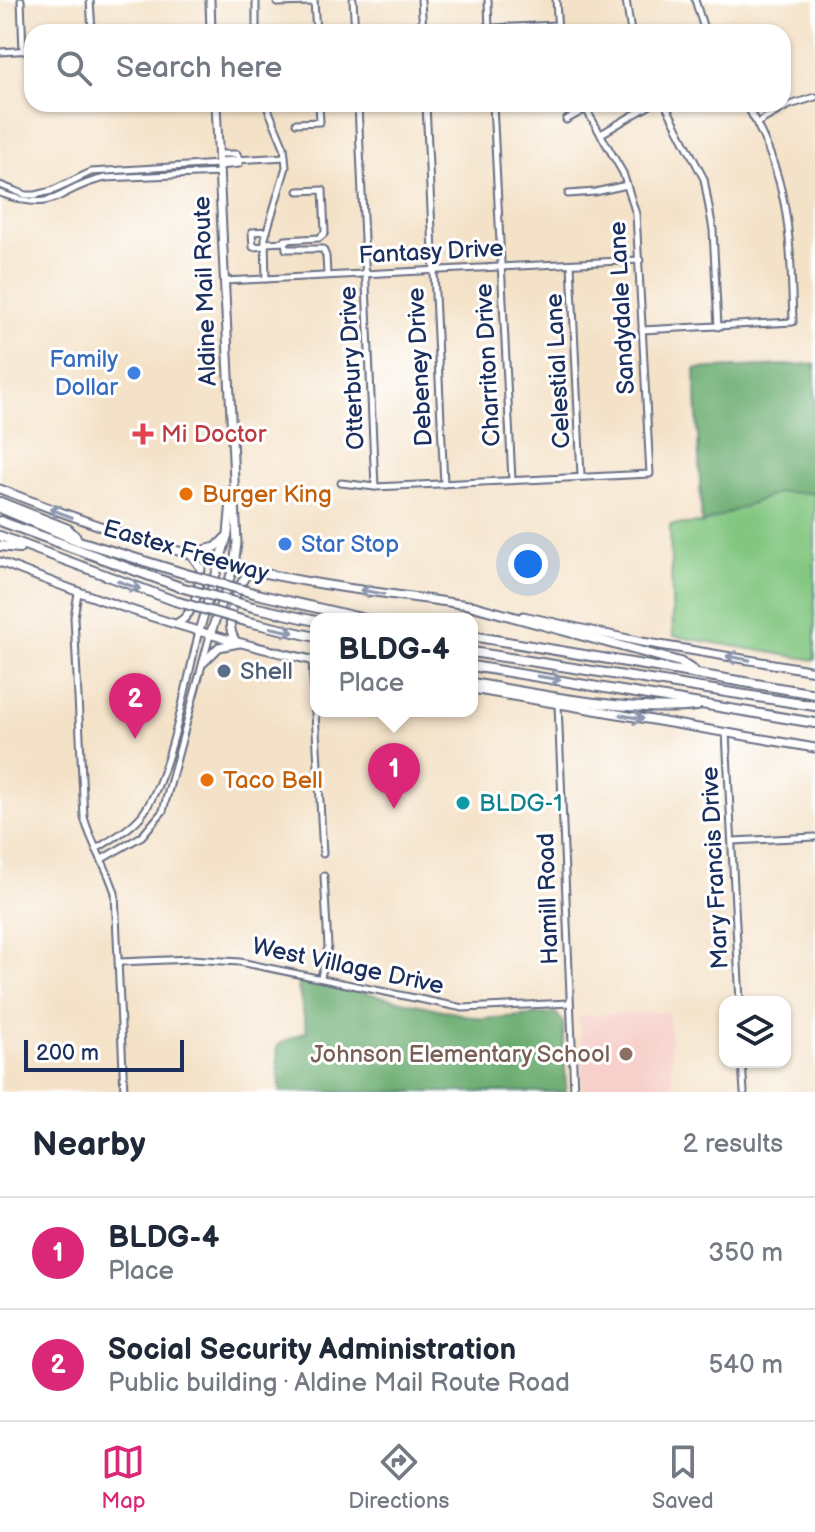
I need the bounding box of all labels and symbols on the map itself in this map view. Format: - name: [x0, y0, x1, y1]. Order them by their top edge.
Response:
- street label: Aldine Mail Route: [187, 196, 223, 386]
- street label: Sandydale Lane: [603, 221, 641, 395]
- street label: Fantasy Drive: [358, 234, 504, 270]
- street label: Charriton Drive: [469, 283, 507, 447]
- street label: Otterbury Drive: [333, 285, 371, 451]
- street label: Debeney Drive: [401, 287, 439, 447]
- street label: Celestial Lane: [539, 293, 577, 449]
- place label: Family Dollar: [49, 345, 118, 402]
- marker: Family Dollar: [125, 364, 143, 382]
- place label: Mi Doctor: [161, 420, 267, 449]
- marker: Mi Doctor: [132, 423, 154, 445]
- place label: Burger King: [202, 480, 332, 509]
- marker: Burger King: [177, 485, 195, 503]
- one-way arrow: [49, 505, 74, 519]
- street label: Eastex Freeway: [100, 514, 272, 589]
- place label: Star Stop: [301, 530, 399, 559]
- marker: Star Stop: [276, 535, 294, 553]
- your location: [508, 544, 548, 584]
- one-way arrow: [116, 578, 141, 593]
- one-way arrow: [360, 584, 385, 599]
- one-way arrow: [269, 623, 295, 638]
- one-way arrow: [726, 650, 751, 665]
- place label: Shell: [240, 657, 293, 686]
- marker: Shell: [215, 662, 233, 680]
- one-way arrow: [536, 671, 561, 686]
- pin: 2: [109, 673, 161, 739]
- one-way arrow: [618, 710, 644, 725]
- pin: 1: [368, 743, 420, 809]
- place label: Taco Bell: [223, 766, 323, 795]
- street label: Mary Francis Drive: [695, 766, 735, 970]
- marker: Taco Bell: [198, 771, 216, 789]
- place label: BLDG-1: [479, 789, 563, 818]
- marker: BLDG-1: [454, 794, 472, 812]
- street label: Hamill Road: [531, 833, 565, 965]
- street label: West Village Drive: [249, 932, 447, 1000]
- scale bar: [24, 1036, 184, 1072]
- place label: Johnson Elementary School: [311, 1040, 610, 1069]
- marker: Johnson Elementary School: [617, 1045, 635, 1063]

